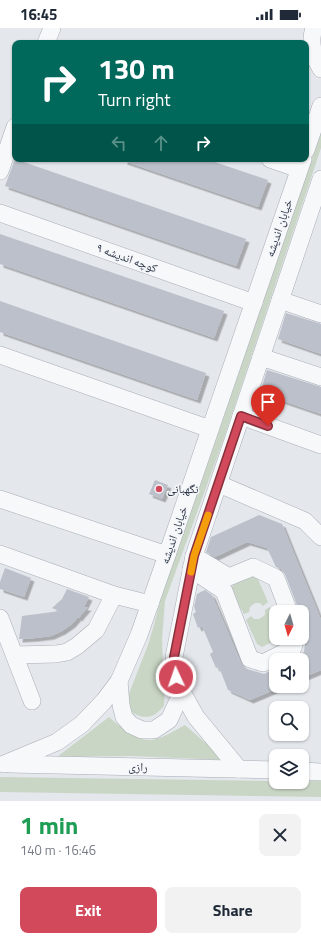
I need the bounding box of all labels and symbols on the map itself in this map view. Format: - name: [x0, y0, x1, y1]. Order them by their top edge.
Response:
- street label: خیابان اندیشه: [260, 196, 297, 259]
- street label: کوچه اندیشه ۹: [94, 238, 160, 277]
- pin: [251, 385, 285, 426]
- place label: نگهبانی: [167, 479, 198, 498]
- marker: نگهبانی: [154, 484, 164, 494]
- street label: خیابان اندیشه: [155, 503, 192, 566]
- north arrow: [269, 605, 309, 645]
- position arrow: [155, 656, 197, 698]
- street label: رازی: [128, 757, 148, 776]

